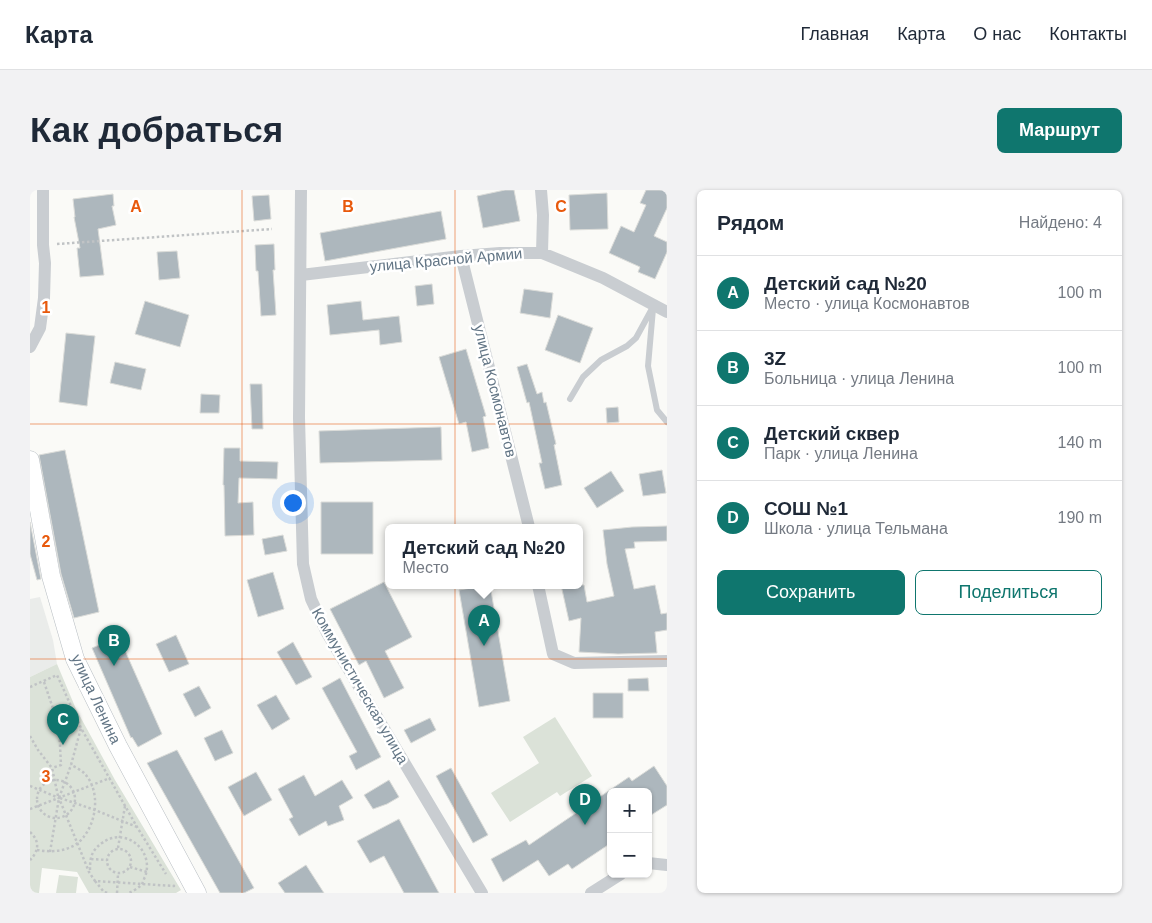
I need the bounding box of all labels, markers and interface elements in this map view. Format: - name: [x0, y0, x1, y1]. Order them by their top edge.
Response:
- text: Карта: [25, 21, 93, 48]
- text: Главная: [801, 24, 869, 44]
- text: Карта: [897, 24, 945, 44]
- text: О нас: [973, 24, 1021, 44]
- text: Контакты: [1049, 24, 1127, 44]
- button: Маршрут: [997, 108, 1122, 153]
- text: Как добраться: [30, 110, 283, 149]
- text: A: [130, 198, 142, 215]
- text: B: [342, 198, 354, 215]
- text: C: [555, 198, 567, 215]
- text: Рядом: [717, 211, 784, 234]
- text: Найдено: 4: [1019, 214, 1102, 231]
- street label: улица Красной Армии: [369, 244, 523, 275]
- text: Детский сад №20: [764, 273, 927, 294]
- text: A: [727, 284, 739, 301]
- text: 100 m: [1058, 284, 1102, 301]
- text: Место · улица Космонавтов: [764, 295, 970, 312]
- text: 1: [42, 299, 51, 316]
- street label: улица Космонавтов: [471, 323, 520, 459]
- text: 3Z: [764, 348, 786, 369]
- text: B: [727, 359, 739, 376]
- text: 100 m: [1058, 359, 1102, 376]
- text: Больница · улица Ленина: [764, 370, 954, 387]
- text: Детский сквер: [764, 423, 900, 444]
- text: C: [727, 434, 739, 451]
- text: 140 m: [1058, 434, 1102, 451]
- text: Парк · улица Ленина: [764, 445, 918, 462]
- your location: [280, 490, 306, 516]
- text: СОШ №1: [764, 498, 848, 519]
- text: D: [727, 509, 739, 526]
- text: 190 m: [1058, 509, 1102, 526]
- text: Школа · улица Тельмана: [764, 520, 948, 537]
- popup: [385, 524, 583, 589]
- text: 2: [42, 533, 51, 550]
- text: Детский сад №20: [403, 537, 565, 558]
- text: Место: [403, 559, 449, 576]
- button: Сохранить: [717, 570, 905, 615]
- button: Поделиться: [915, 570, 1102, 615]
- street label: Коммунистическая улица: [309, 605, 412, 767]
- pin: A: [468, 605, 500, 646]
- pin: B: [98, 625, 130, 666]
- street label: улица Ленина: [68, 651, 125, 747]
- pin: C: [47, 704, 79, 745]
- text: 3: [42, 768, 51, 785]
- pin: D: [569, 784, 601, 825]
- map controls: [607, 788, 652, 878]
- button: +: [607, 788, 652, 833]
- button: −: [607, 833, 652, 878]

